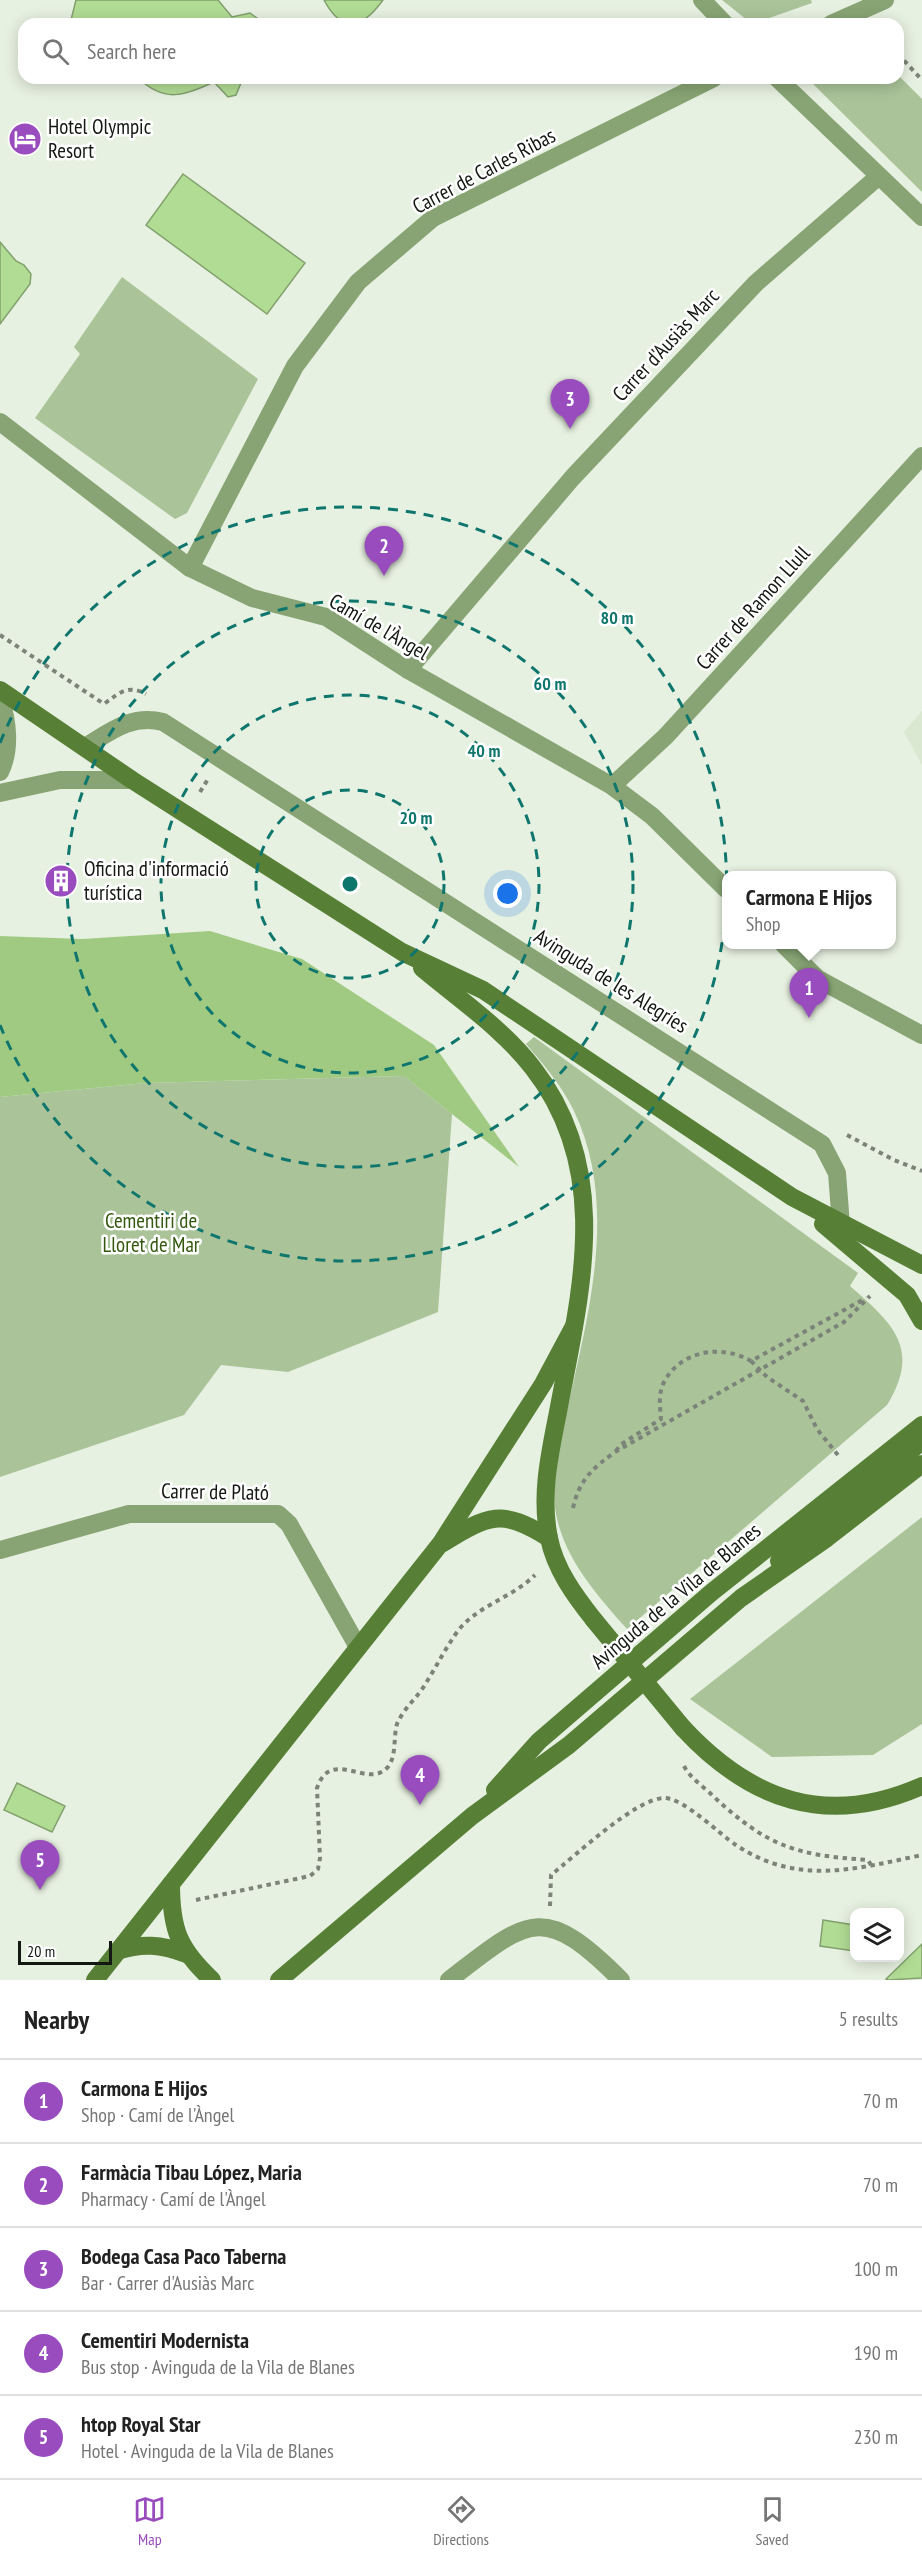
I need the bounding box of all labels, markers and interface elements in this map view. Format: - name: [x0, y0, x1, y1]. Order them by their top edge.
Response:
- search box: [18, 18, 904, 84]
- icon: search: [39, 35, 72, 68]
- text: Search here: [87, 37, 176, 65]
- place label: Hotel Olympic Resort: [48, 113, 152, 164]
- hotel icon: Hotel Olympic Resort: [7, 121, 43, 157]
- street label: Carrer de Carles Ribas: [408, 121, 560, 220]
- street label: Carrer d'Ausiàs Marc: [606, 282, 725, 407]
- pin: 3: [550, 380, 590, 429]
- pin: 2: [364, 526, 404, 576]
- street label: Carrer de Ramon Llull: [690, 540, 816, 675]
- street label: Camí de l'Àngel: [324, 587, 434, 666]
- text: 80 m: [601, 606, 633, 629]
- text: 60 m: [534, 672, 566, 695]
- text: 40 m: [468, 739, 500, 762]
- text: 20 m: [400, 806, 432, 829]
- place label: Oficina d'informació turística: [84, 855, 229, 906]
- building icon: Oficina d'informació turística: [43, 863, 79, 899]
- popup: [722, 871, 896, 949]
- centre of rings: [340, 874, 360, 894]
- your location: [493, 879, 522, 908]
- text: Carmona E Hijos: [746, 883, 872, 911]
- text: Shop: [746, 911, 781, 937]
- street label: Avinguda de les Alegríes: [529, 922, 693, 1039]
- pin: 1: [790, 968, 828, 1018]
- park label: Cementiri de Lloret de Mar: [102, 1207, 200, 1258]
- street label: Carrer de Plató: [161, 1477, 269, 1506]
- street label: Avinguda de la Vila de Blanes: [585, 1517, 766, 1674]
- pin: 4: [400, 1756, 440, 1805]
- pin: 5: [20, 1840, 60, 1890]
- map controls: [850, 1908, 904, 1962]
- button: layers: [850, 1908, 904, 1962]
- scale bar: [18, 1938, 112, 1966]
- text: 20 m: [27, 1941, 55, 1961]
- text: Nearby: [24, 2003, 89, 2036]
- text: 5 results: [839, 2006, 898, 2032]
- text: Carmona E Hijos: [81, 2074, 207, 2102]
- text: 1: [39, 2088, 48, 2114]
- text: 70 m: [863, 2088, 898, 2114]
- text: Shop · Camí de l'Àngel: [81, 2102, 234, 2128]
- text: Farmàcia Tibau López, Maria: [81, 2158, 302, 2186]
- text: 2: [39, 2172, 48, 2198]
- text: 70 m: [863, 2172, 898, 2198]
- text: Pharmacy · Camí de l'Àngel: [81, 2186, 266, 2212]
- text: Bodega Casa Paco Taberna: [81, 2242, 286, 2270]
- text: 3: [39, 2256, 48, 2282]
- text: 100 m: [854, 2256, 898, 2282]
- text: Bar · Carrer d'Ausiàs Marc: [81, 2270, 254, 2296]
- text: Cementiri Modernista: [81, 2326, 249, 2354]
- text: 4: [39, 2340, 48, 2366]
- text: 190 m: [854, 2340, 898, 2366]
- text: Bus stop · Avinguda de la Vila de Blanes: [81, 2354, 355, 2380]
- text: htop Royal Star: [81, 2410, 201, 2438]
- text: 5: [39, 2424, 48, 2450]
- text: 230 m: [854, 2424, 898, 2450]
- text: Hotel · Avinguda de la Vila de Blanes: [81, 2438, 334, 2464]
- tab: Map: [133, 2493, 166, 2549]
- tab: Directions: [433, 2493, 489, 2549]
- tab: Saved: [756, 2493, 789, 2549]

